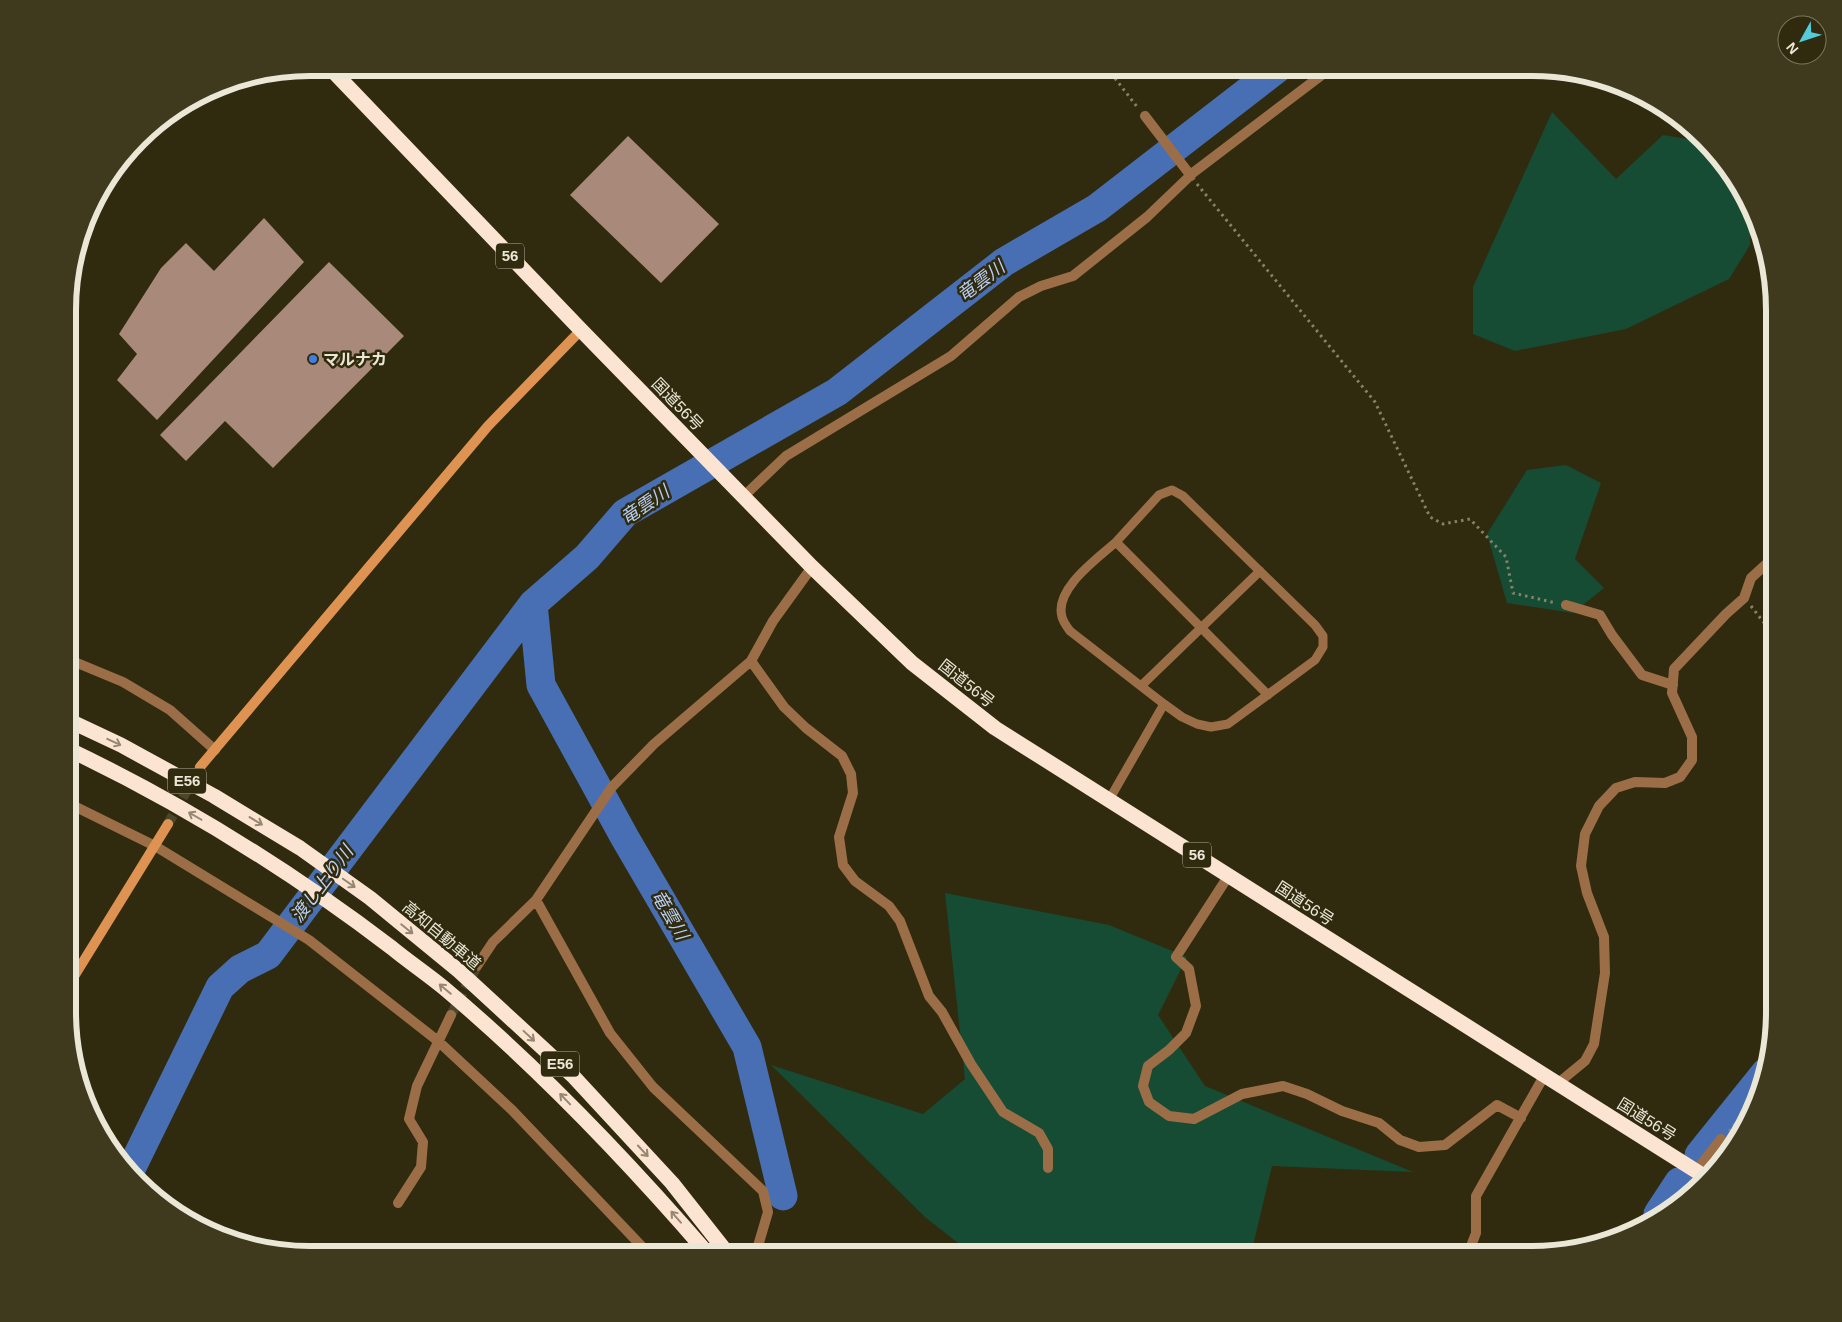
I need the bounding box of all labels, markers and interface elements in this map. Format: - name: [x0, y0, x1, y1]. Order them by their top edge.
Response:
- north arrow: [1777, 15, 1827, 65]
- text: N: [1783, 39, 1801, 57]
- road number: 56: [496, 244, 524, 268]
- water label: 竜雲川: [953, 256, 1010, 305]
- place label: マルナカ: [323, 351, 387, 368]
- marker: マルナカ: [307, 353, 319, 365]
- street label: 国道56号: [649, 375, 707, 434]
- water label: 竜雲川: [617, 480, 675, 528]
- street label: 国道56号: [936, 656, 998, 710]
- one-way arrow: [106, 738, 121, 747]
- road number: E56: [168, 768, 206, 794]
- one-way arrow: [188, 811, 203, 821]
- one-way arrow: [248, 816, 262, 826]
- water label: 渡し上り川: [287, 840, 358, 926]
- road number: 56: [1183, 842, 1211, 868]
- one-way arrow: [342, 878, 356, 888]
- street label: 国道56号: [1273, 878, 1337, 928]
- water label: 竜雲川: [648, 887, 693, 945]
- street label: 高知自動車道: [399, 898, 484, 973]
- one-way arrow: [400, 923, 413, 934]
- one-way arrow: [438, 984, 451, 995]
- one-way arrow: [523, 1030, 536, 1042]
- road number: E56: [541, 1052, 579, 1076]
- one-way arrow: [559, 1092, 571, 1105]
- street label: 国道56号: [1614, 1095, 1679, 1144]
- one-way arrow: [637, 1145, 649, 1158]
- one-way arrow: [671, 1211, 682, 1224]

